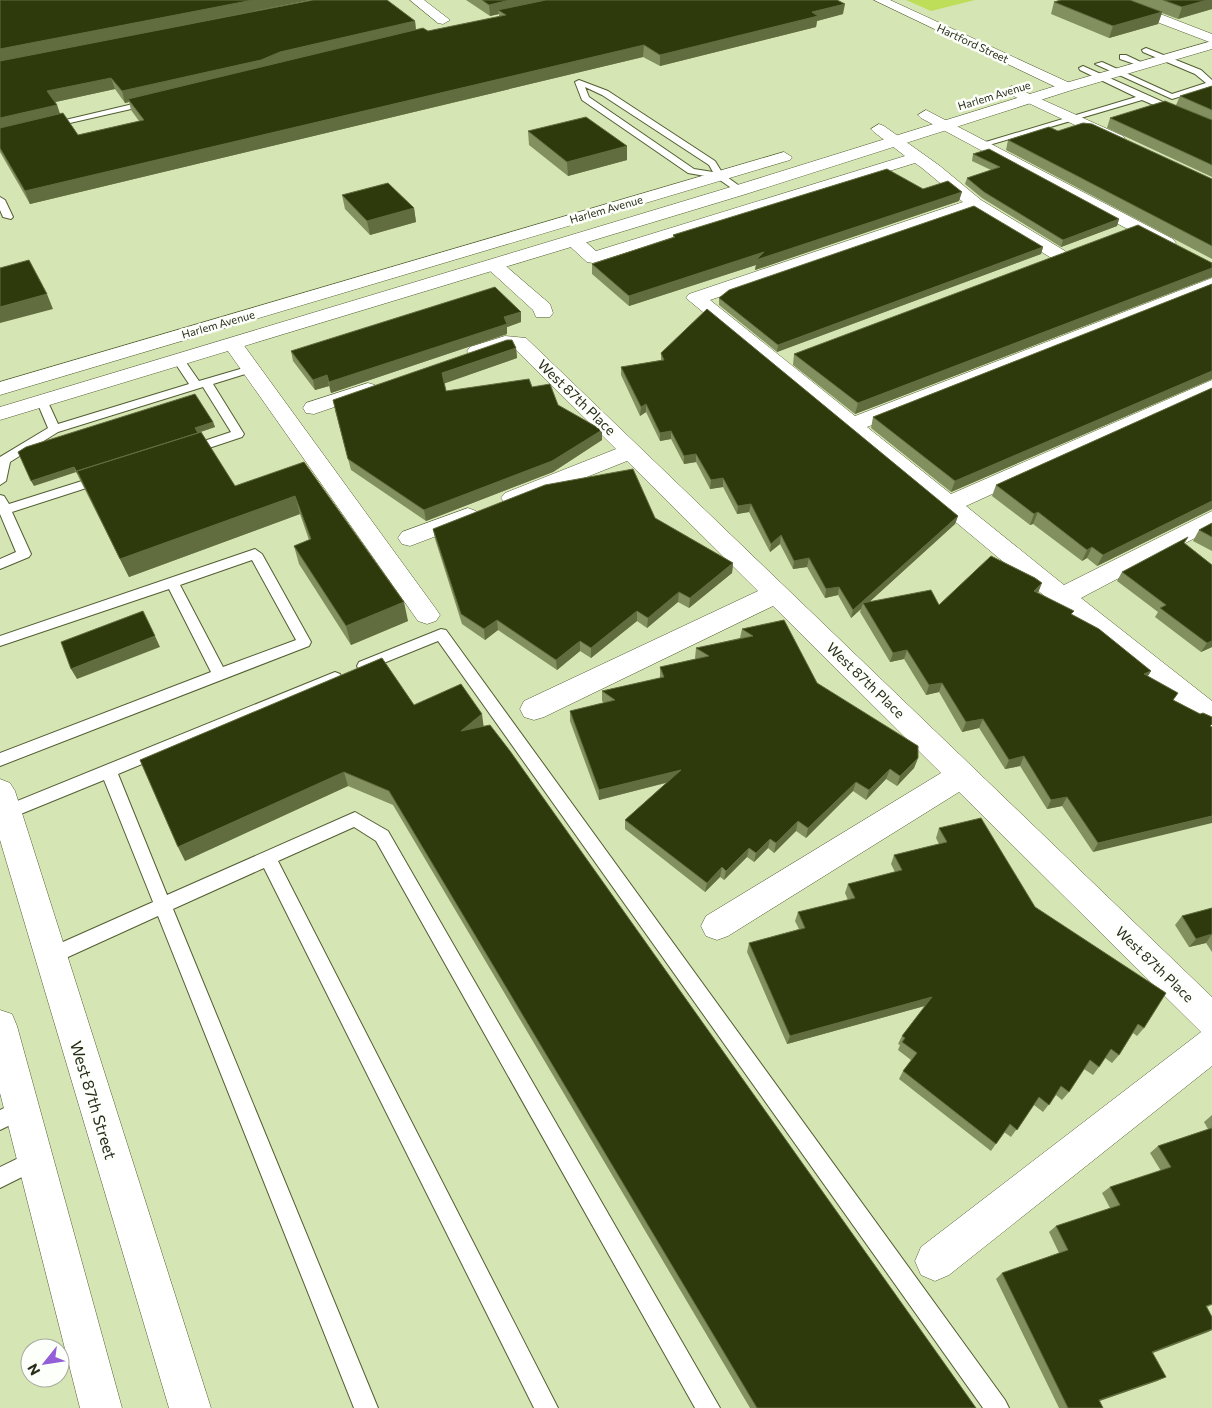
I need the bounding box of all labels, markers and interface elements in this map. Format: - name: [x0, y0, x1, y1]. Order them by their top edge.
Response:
- street label: Hartford Street: [935, 21, 1011, 65]
- street label: Harlem Avenue: [956, 78, 1032, 112]
- street label: Harlem Avenue: [568, 192, 644, 226]
- street label: Harlem Avenue: [180, 307, 256, 341]
- street label: West 87th Place: [535, 356, 619, 438]
- street label: West 87th Place: [824, 639, 908, 721]
- street label: West 87th Place: [1113, 923, 1197, 1005]
- street label: West 87th Street: [67, 1039, 121, 1162]
- north arrow: [20, 1338, 70, 1388]
- text: N: [23, 1361, 43, 1379]

